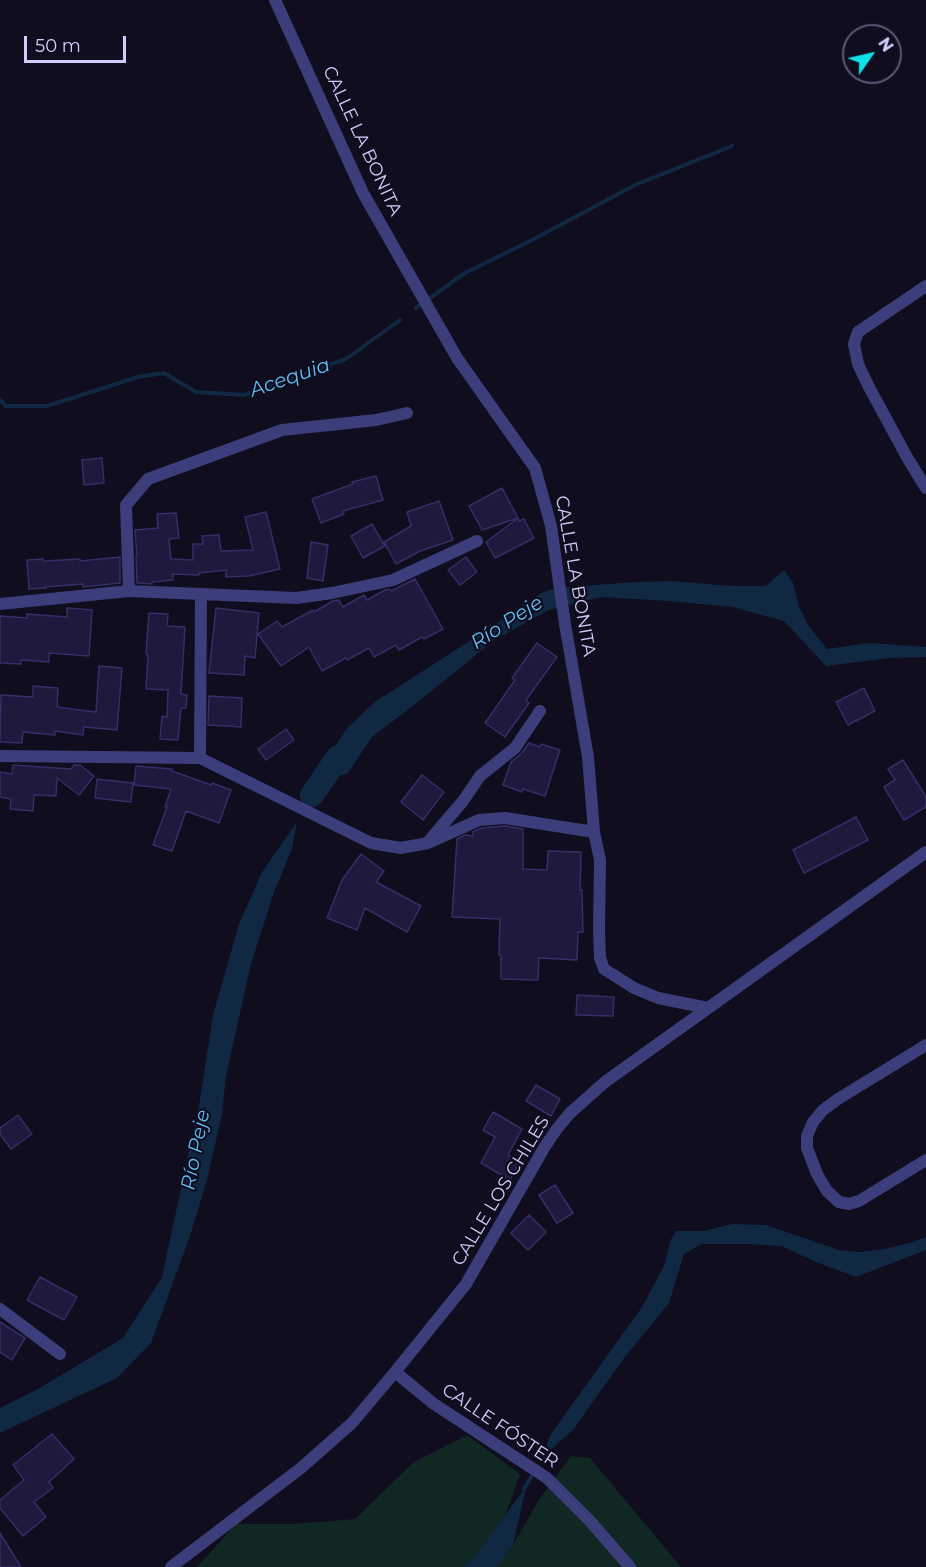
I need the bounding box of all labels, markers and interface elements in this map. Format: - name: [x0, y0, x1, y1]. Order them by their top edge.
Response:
- scale bar: [27, 24, 129, 62]
- north arrow: [842, 24, 902, 84]
- text: N: [874, 34, 897, 55]
- text: 50 m: [35, 35, 81, 57]
- street label: CALLE LA BONITA: [318, 63, 406, 219]
- water label: Acequia: [247, 353, 333, 403]
- street label: CALLE LA BONITA: [550, 494, 600, 658]
- water label: Río Peje: [466, 591, 548, 655]
- water label: Río Peje: [176, 1108, 216, 1192]
- street label: CALLE LOS CHILES: [448, 1112, 554, 1270]
- street label: CALLE FÓSTER: [438, 1379, 562, 1473]

